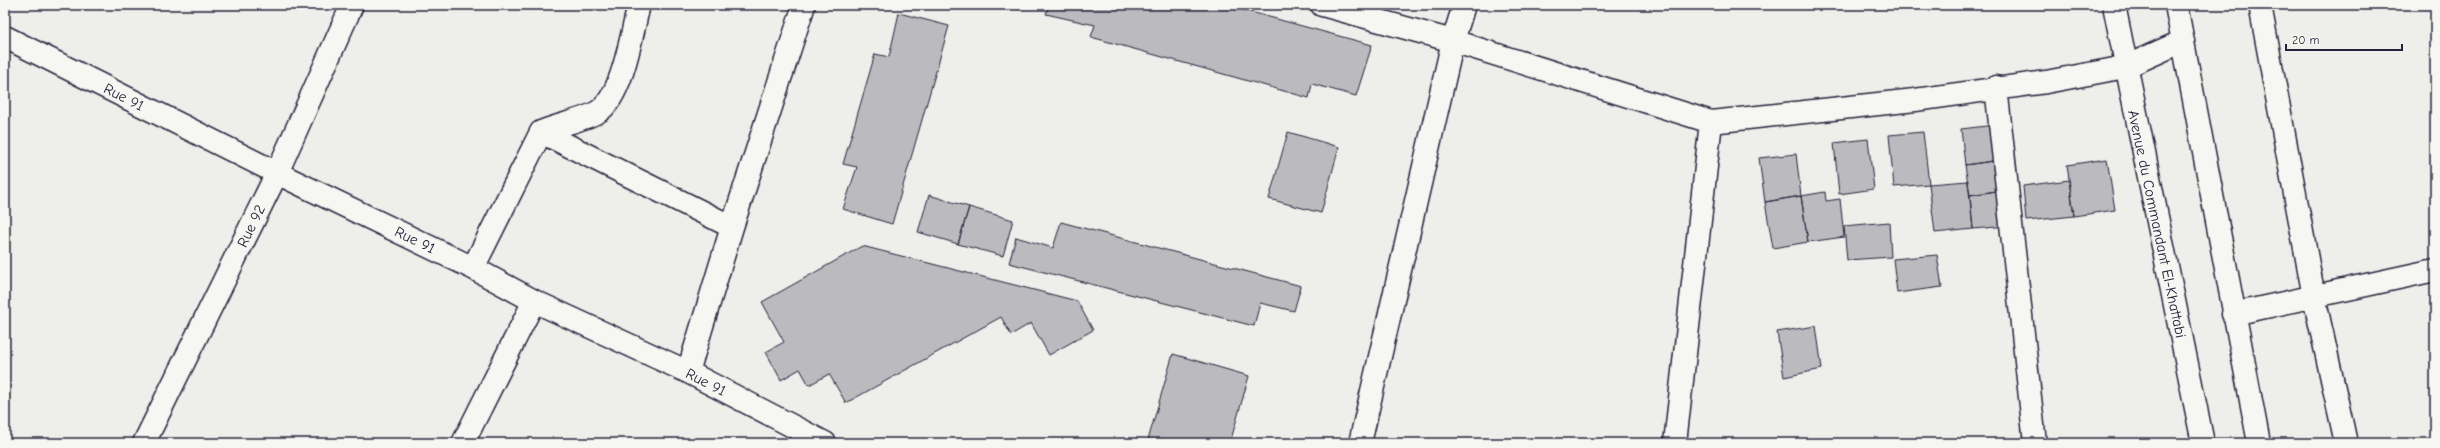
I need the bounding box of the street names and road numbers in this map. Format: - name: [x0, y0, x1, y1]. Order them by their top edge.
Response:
- street label: Rue 91: [101, 79, 147, 115]
- street label: Avenue du Commandant El-Khattabi: [2124, 108, 2190, 340]
- street label: Rue 92: [233, 202, 269, 250]
- street label: Rue 91: [392, 222, 438, 258]
- street label: Rue 91: [683, 364, 729, 400]

